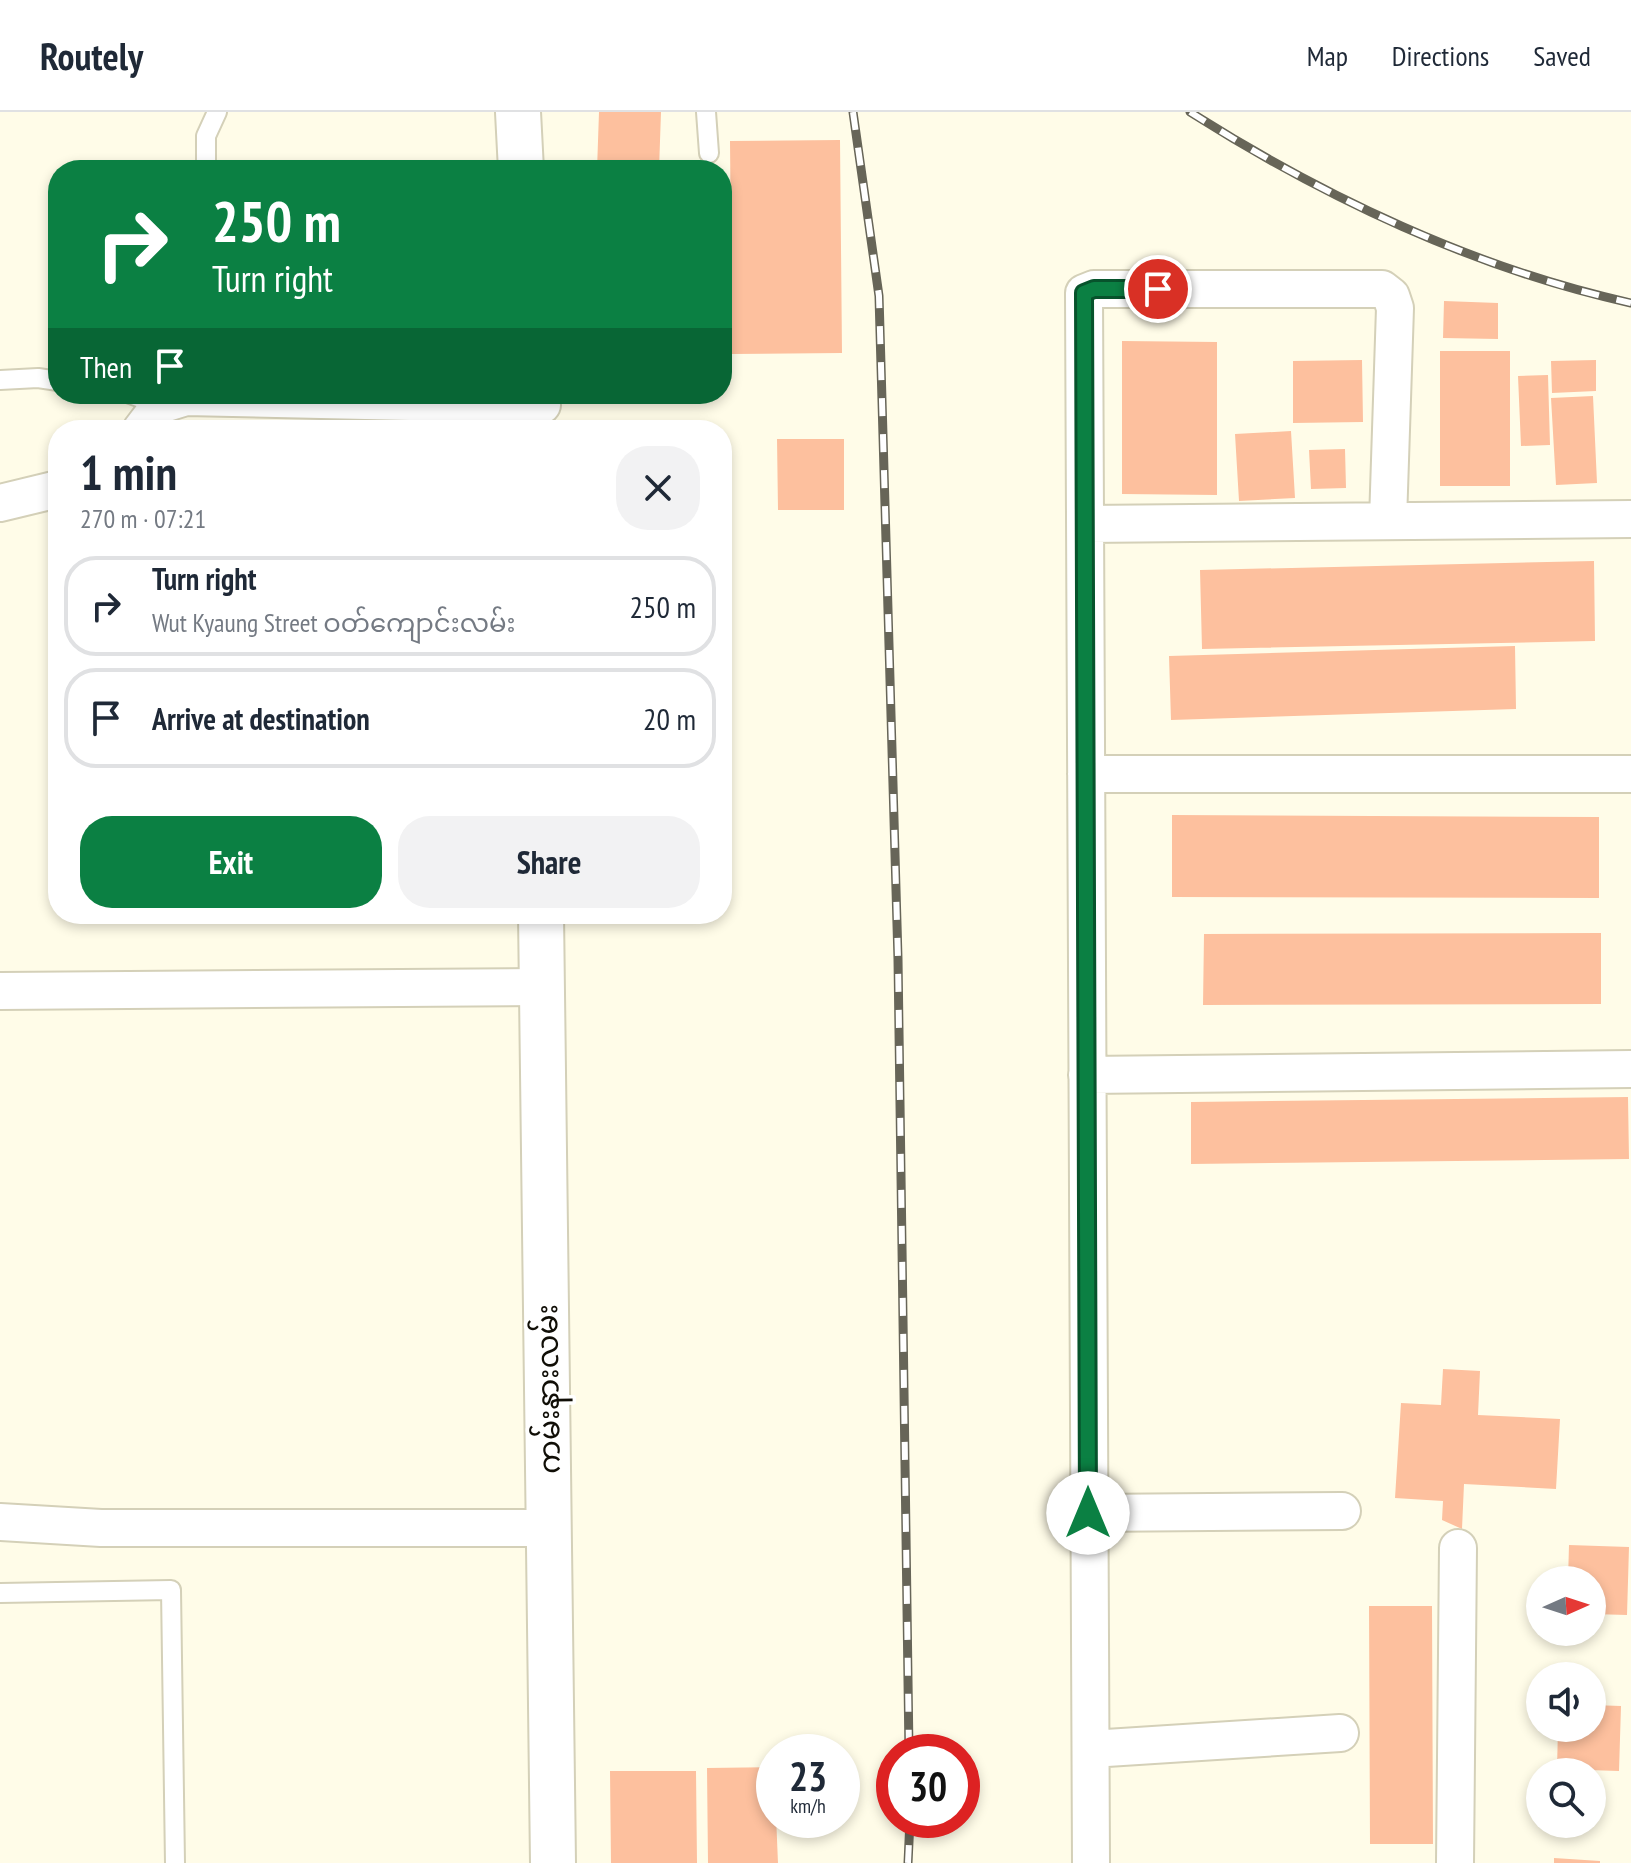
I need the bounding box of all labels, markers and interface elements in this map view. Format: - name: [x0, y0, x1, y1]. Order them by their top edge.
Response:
- text: Routely: [40, 31, 143, 80]
- text: Map: [1307, 37, 1348, 74]
- text: Directions: [1392, 37, 1489, 74]
- text: Saved: [1533, 37, 1591, 74]
- text: 250 m: [212, 185, 341, 257]
- icon: right: [80, 192, 184, 296]
- text: Turn right: [212, 255, 333, 302]
- pin: [1124, 255, 1192, 323]
- icon: arrive: [1136, 267, 1180, 311]
- icon: arrive: [148, 344, 192, 388]
- text: Then: [80, 347, 132, 386]
- text: 1 min: [80, 441, 177, 503]
- button: close: [616, 446, 700, 530]
- text: 270 m · 07:21: [80, 502, 206, 535]
- text: Turn right: [152, 559, 256, 598]
- icon: right: [84, 584, 128, 628]
- text: 250 m: [630, 587, 696, 626]
- text: Wut Kyaung Street ဝတ်ကျောင်းလမ်း: [152, 606, 515, 639]
- icon: arrive: [84, 696, 128, 740]
- text: Arrive at destination: [152, 699, 370, 738]
- text: 20 m: [643, 699, 696, 738]
- button: Exit: [80, 816, 382, 908]
- button: Share: [398, 816, 700, 908]
- street label: ကမ်းနားလမ်း: [525, 1304, 575, 1474]
- position arrow: [1046, 1471, 1130, 1555]
- north arrow: [1526, 1566, 1606, 1646]
- map controls: [1526, 1566, 1606, 1838]
- button: sound: [1526, 1662, 1606, 1742]
- speed limit sign: 30: [876, 1734, 980, 1838]
- text: 23: [789, 1750, 827, 1802]
- button: search: [1526, 1758, 1606, 1838]
- text: km/h: [790, 1793, 826, 1819]

